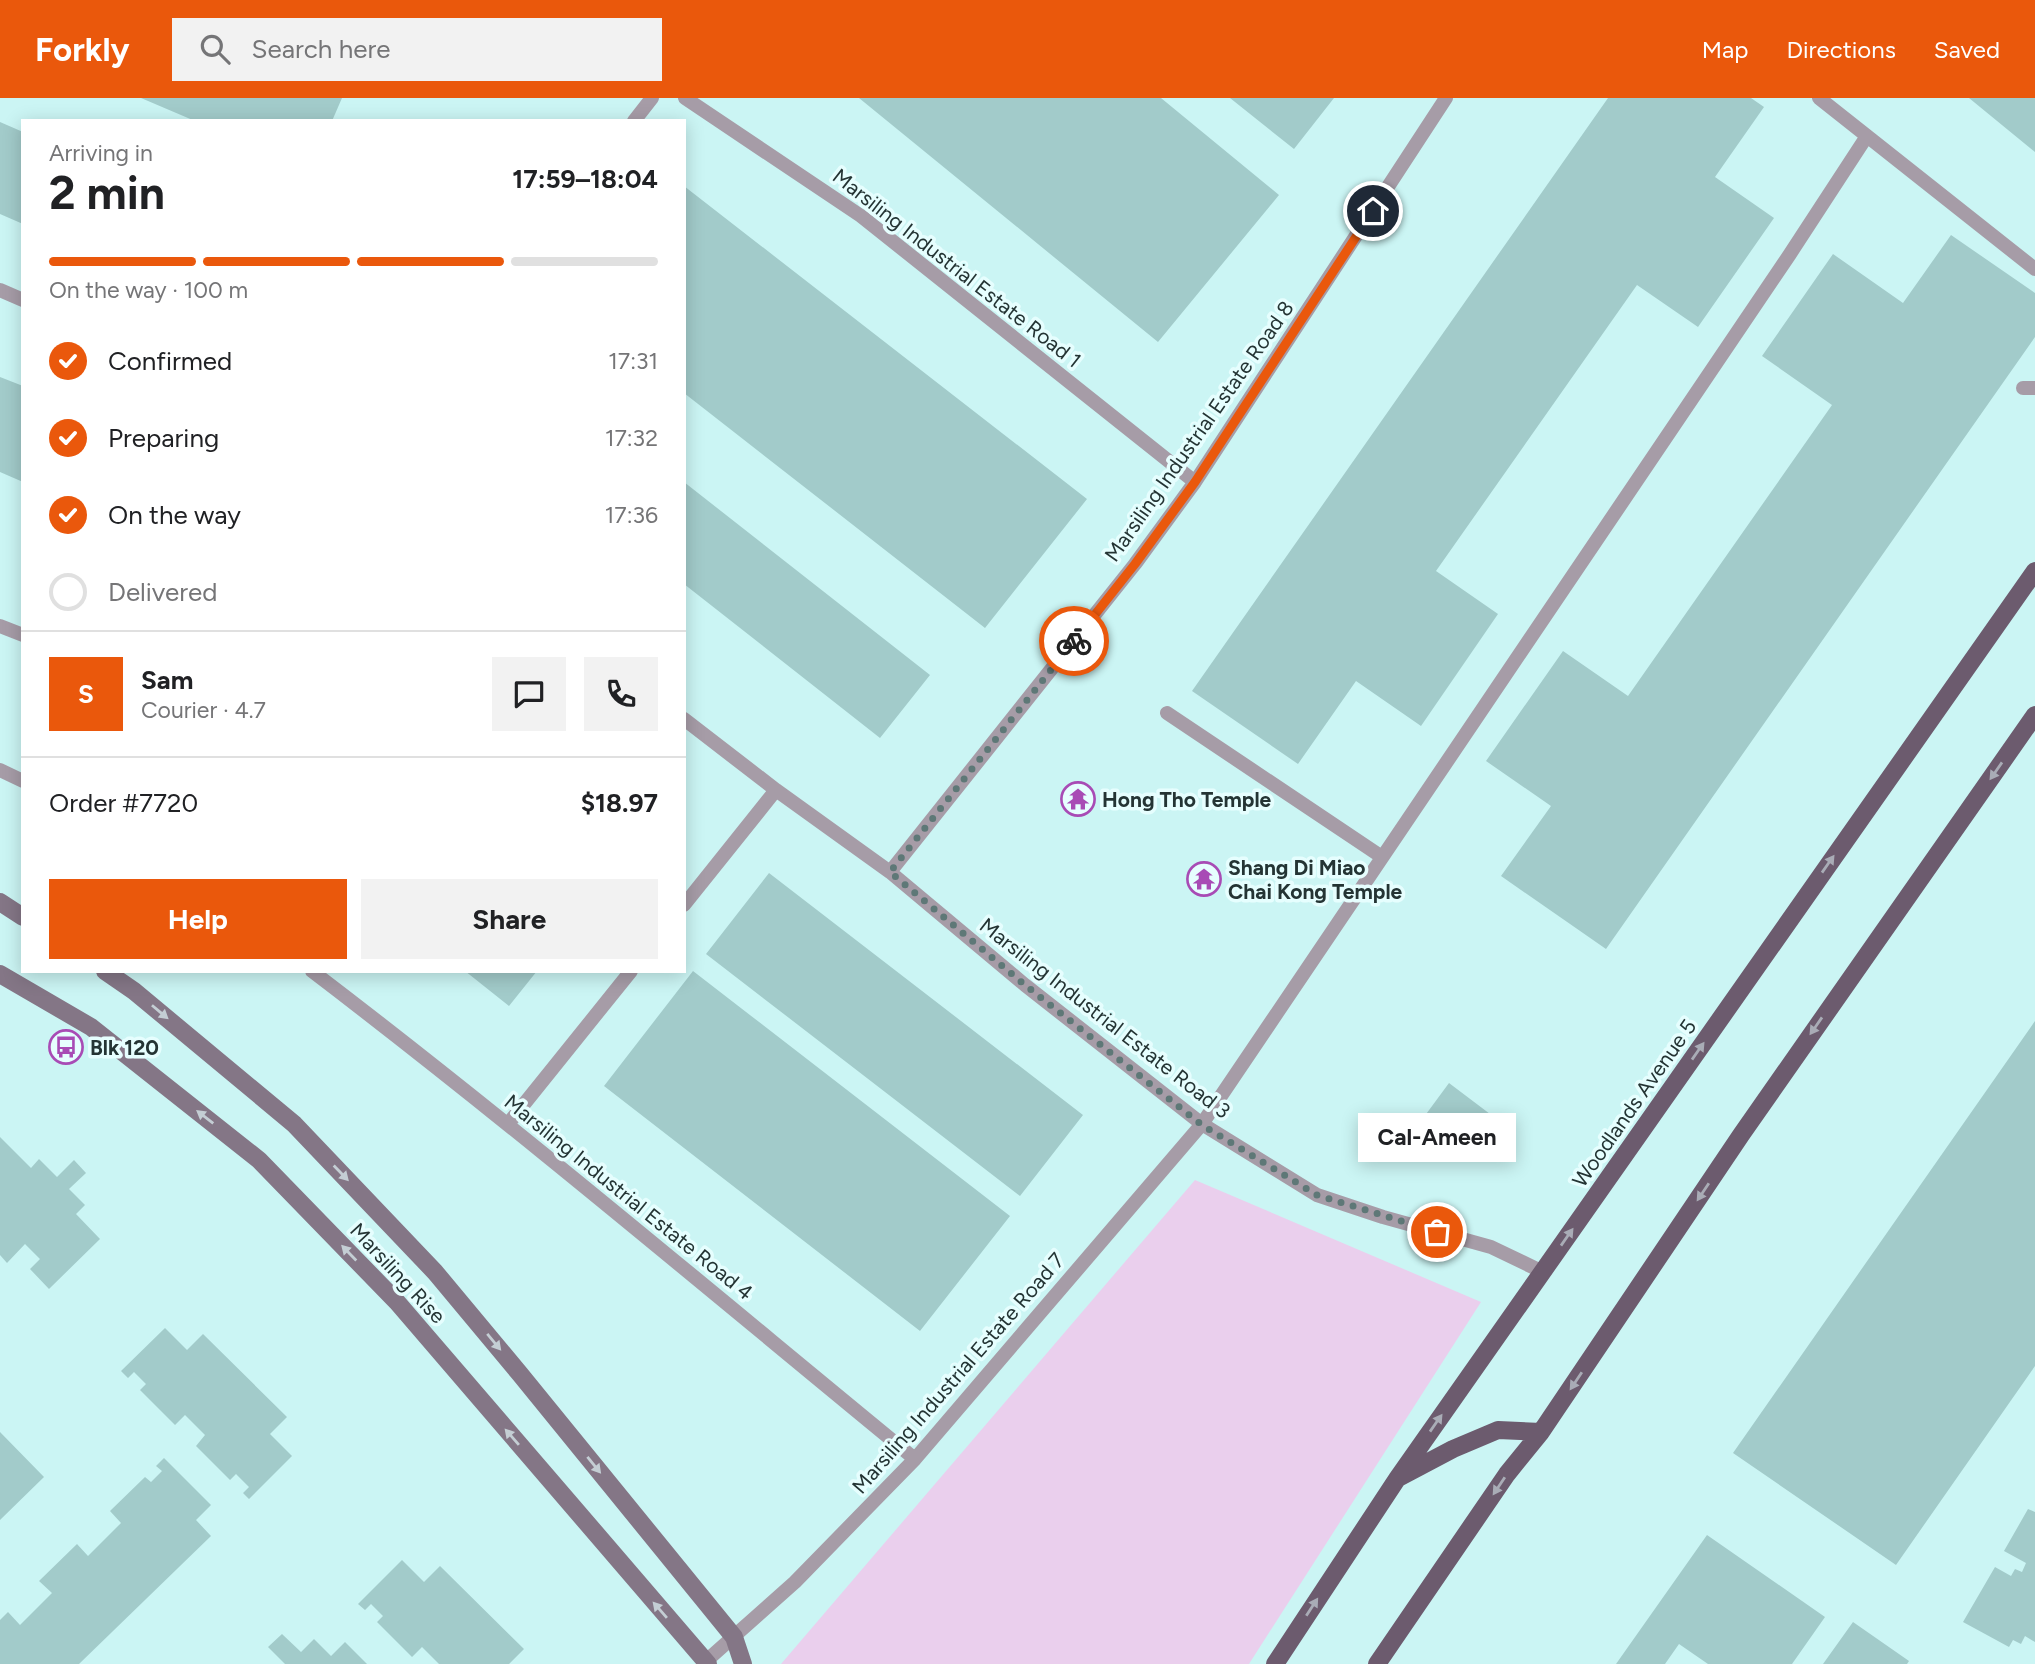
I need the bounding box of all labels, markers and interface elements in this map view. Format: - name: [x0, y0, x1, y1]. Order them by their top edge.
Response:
- search box: [172, 18, 662, 81]
- text: Forkly: [35, 30, 130, 69]
- icon: search: [196, 30, 234, 68]
- text: Search here: [252, 33, 390, 65]
- text: Map: [1702, 35, 1748, 64]
- text: Directions: [1786, 35, 1896, 64]
- text: Saved: [1934, 35, 2000, 64]
- text: Arriving in: [49, 139, 153, 167]
- text: 17:59–18:04: [512, 163, 658, 195]
- street label: Marsiling Industrial Estate Road 1: [828, 163, 1086, 373]
- text: 2 min: [49, 165, 165, 221]
- pin: [1343, 181, 1403, 241]
- icon: home: [1354, 192, 1392, 230]
- text: On the way · 100 m: [49, 276, 248, 304]
- street label: Marsiling Industrial Estate Road 8: [1099, 296, 1299, 566]
- icon: check: [49, 342, 87, 380]
- text: Confirmed: [108, 345, 232, 377]
- text: 17:31: [608, 347, 658, 375]
- icon: check: [49, 419, 87, 457]
- text: Preparing: [108, 422, 219, 454]
- text: 17:32: [605, 424, 658, 452]
- icon: check: [49, 496, 87, 534]
- text: On the way: [108, 499, 241, 531]
- text: 17:36: [605, 501, 658, 529]
- text: Delivered: [108, 576, 217, 608]
- courier: [1039, 606, 1109, 676]
- icon: bike: [1055, 622, 1093, 660]
- button: chat: [492, 657, 566, 731]
- button: phone: [584, 657, 658, 731]
- text: Sam: [141, 664, 193, 696]
- text: S: [78, 678, 94, 710]
- text: Courier · 4.7: [141, 696, 266, 724]
- one-way arrow: [1989, 762, 2003, 780]
- temple icon: Hong Tho Temple: [1059, 780, 1097, 818]
- text: Order #7720: [49, 787, 198, 819]
- text: $18.97: [581, 787, 658, 819]
- place label: Hong Tho Temple: [1102, 787, 1272, 812]
- place label: Shang Di Miao Chai Kong Temple: [1228, 855, 1403, 904]
- one-way arrow: [1821, 855, 1835, 873]
- temple icon: Shang Di Miao Chai Kong Temple: [1185, 860, 1223, 898]
- button: Help: [49, 879, 347, 959]
- button: Share: [361, 879, 658, 959]
- street label: Marsiling Industrial Estate Road 3: [975, 912, 1235, 1124]
- one-way arrow: [151, 1004, 168, 1019]
- street label: Woodlands Avenue 5: [1567, 1014, 1701, 1192]
- one-way arrow: [1809, 1017, 1823, 1035]
- bus stop icon: Blk 120: [47, 1028, 85, 1066]
- place label: Blk 120: [90, 1035, 159, 1060]
- one-way arrow: [1690, 1042, 1704, 1060]
- street label: Marsiling Industrial Estate Road 4: [500, 1089, 758, 1305]
- one-way arrow: [196, 1111, 214, 1125]
- callout: Cal-Ameen: [1358, 1113, 1516, 1162]
- text: Cal-Ameen: [1377, 1123, 1497, 1151]
- one-way arrow: [333, 1164, 349, 1181]
- one-way arrow: [1696, 1182, 1709, 1202]
- pin: [1407, 1202, 1467, 1262]
- icon: bag: [1418, 1213, 1456, 1251]
- street label: Marsiling Rise: [345, 1218, 451, 1328]
- one-way arrow: [1560, 1228, 1574, 1246]
- one-way arrow: [342, 1245, 358, 1262]
- street label: Marsiling Industrial Estate Road 7: [847, 1248, 1069, 1498]
- one-way arrow: [486, 1333, 501, 1350]
- one-way arrow: [1569, 1372, 1583, 1390]
- one-way arrow: [1429, 1414, 1443, 1432]
- one-way arrow: [505, 1429, 520, 1446]
- one-way arrow: [587, 1455, 602, 1473]
- one-way arrow: [1493, 1476, 1506, 1495]
- one-way arrow: [1305, 1598, 1319, 1616]
- one-way arrow: [652, 1601, 668, 1619]

